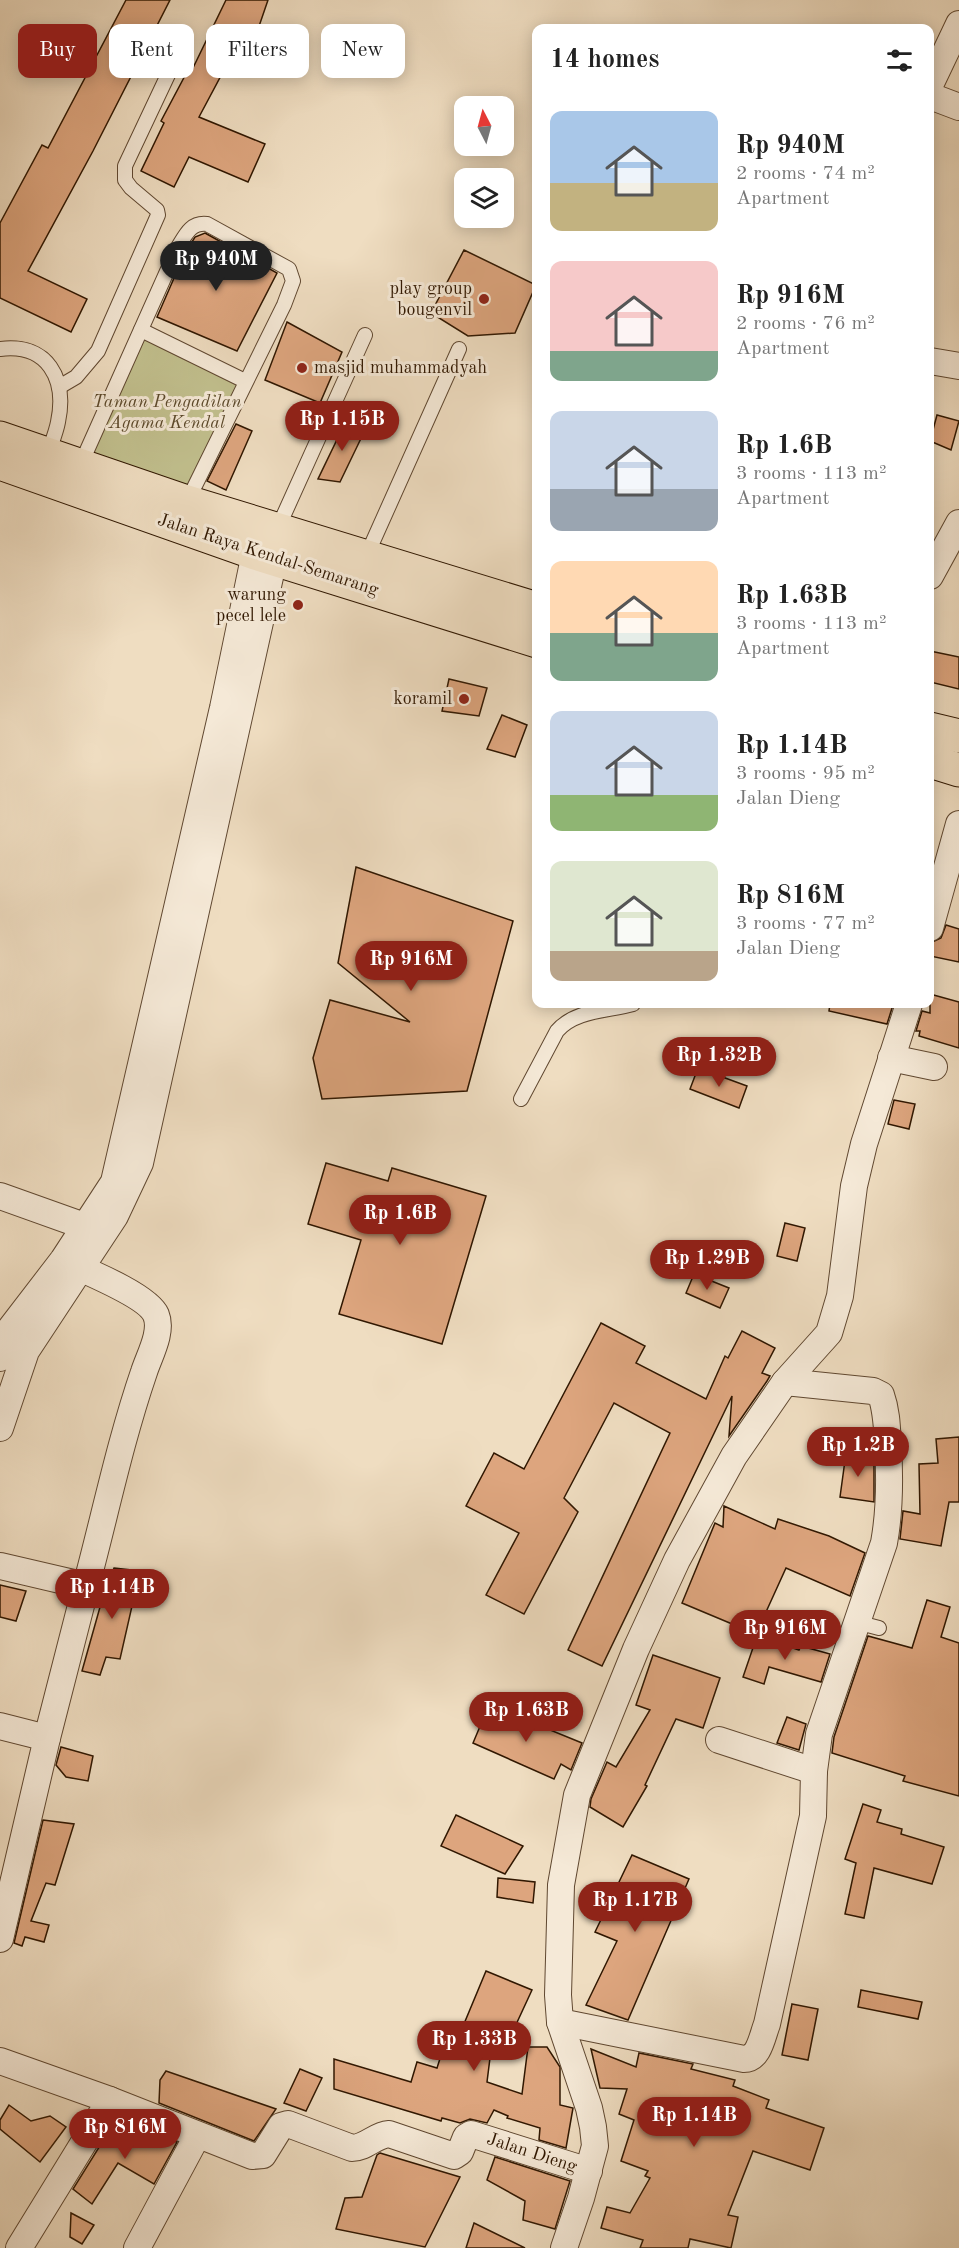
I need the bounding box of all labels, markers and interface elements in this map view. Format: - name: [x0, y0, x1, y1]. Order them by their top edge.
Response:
- chip: Buy: [18, 24, 97, 78]
- chip: Rent: [109, 24, 194, 78]
- chip: Filters: [206, 24, 309, 78]
- chip: New: [321, 24, 405, 78]
- icon: filters: [883, 44, 916, 77]
- text: 14 homes: [550, 47, 659, 73]
- north arrow: [454, 96, 514, 156]
- map controls: [454, 96, 514, 228]
- text: Rp 940M: [736, 133, 845, 159]
- icon: home: [598, 135, 670, 207]
- text: 2 rooms · 74 m²: [736, 164, 875, 184]
- button: layers: [454, 168, 514, 228]
- text: Apartment: [736, 189, 830, 209]
- pin: Rp 940M: [161, 241, 271, 292]
- text: Rp 940M: [174, 250, 258, 270]
- place label: play group bougenvil: [390, 280, 472, 319]
- text: Rp 916M: [736, 283, 845, 309]
- icon: home: [598, 285, 670, 357]
- marker: play group bougenvil: [477, 292, 491, 306]
- text: 2 rooms · 76 m²: [736, 314, 875, 334]
- text: Apartment: [736, 339, 830, 359]
- place label: masjid muhammadyah: [314, 359, 487, 377]
- marker: masjid muhammadyah: [295, 361, 309, 375]
- park label: Taman Pengadilan Agama Kendal: [93, 393, 241, 432]
- pin: Rp 1.15B: [280, 401, 404, 452]
- text: Rp 1.15B: [299, 410, 385, 430]
- text: Rp 1.6B: [736, 433, 832, 459]
- icon: home: [598, 435, 670, 507]
- text: 3 rooms · 113 m²: [736, 464, 886, 484]
- text: Apartment: [736, 489, 830, 509]
- street label: Jalan Raya Kendal-Semarang: [155, 511, 381, 599]
- text: Rp 1.63B: [736, 583, 847, 609]
- icon: home: [598, 585, 670, 657]
- place label: warung pecel lele: [216, 586, 286, 625]
- marker: warung pecel lele: [291, 598, 305, 612]
- text: 3 rooms · 113 m²: [736, 614, 886, 634]
- text: Apartment: [736, 639, 830, 659]
- place label: koramil: [393, 690, 452, 708]
- marker: koramil: [457, 692, 471, 706]
- text: Rp 1.14B: [736, 733, 847, 759]
- icon: home: [598, 735, 670, 807]
- text: 3 rooms · 95 m²: [736, 764, 875, 784]
- text: Jalan Dieng: [736, 789, 840, 809]
- text: Rp 816M: [736, 883, 845, 909]
- icon: home: [598, 885, 670, 957]
- text: 3 rooms · 77 m²: [736, 914, 875, 934]
- text: Jalan Dieng: [736, 939, 840, 959]
- pin: Rp 916M: [356, 941, 466, 992]
- text: Rp 916M: [369, 950, 453, 970]
- pin: Rp 1.32B: [657, 1037, 781, 1088]
- text: Rp 1.32B: [676, 1046, 762, 1066]
- pin: Rp 1.6B: [345, 1195, 455, 1246]
- text: Rp 1.6B: [363, 1204, 437, 1224]
- pin: Rp 1.29B: [645, 1240, 769, 1291]
- text: Rp 1.29B: [664, 1249, 750, 1269]
- pin: Rp 1.2B: [803, 1427, 913, 1478]
- text: Rp 1.2B: [821, 1436, 895, 1456]
- pin: Rp 1.14B: [50, 1569, 174, 1620]
- text: Rp 1.14B: [69, 1578, 155, 1598]
- pin: Rp 916M: [730, 1610, 840, 1661]
- text: Rp 916M: [743, 1619, 827, 1639]
- pin: Rp 1.63B: [464, 1692, 588, 1743]
- text: Rp 1.63B: [483, 1701, 569, 1721]
- pin: Rp 1.17B: [573, 1882, 697, 1933]
- text: Rp 1.17B: [592, 1891, 678, 1911]
- pin: Rp 1.33B: [412, 2021, 536, 2072]
- text: Rp 1.33B: [431, 2030, 517, 2050]
- pin: Rp 1.14B: [632, 2097, 756, 2148]
- text: Rp 1.14B: [651, 2106, 737, 2126]
- pin: Rp 816M: [70, 2109, 180, 2160]
- text: Rp 816M: [83, 2118, 167, 2138]
- street label: Jalan Dieng: [485, 2130, 580, 2176]

